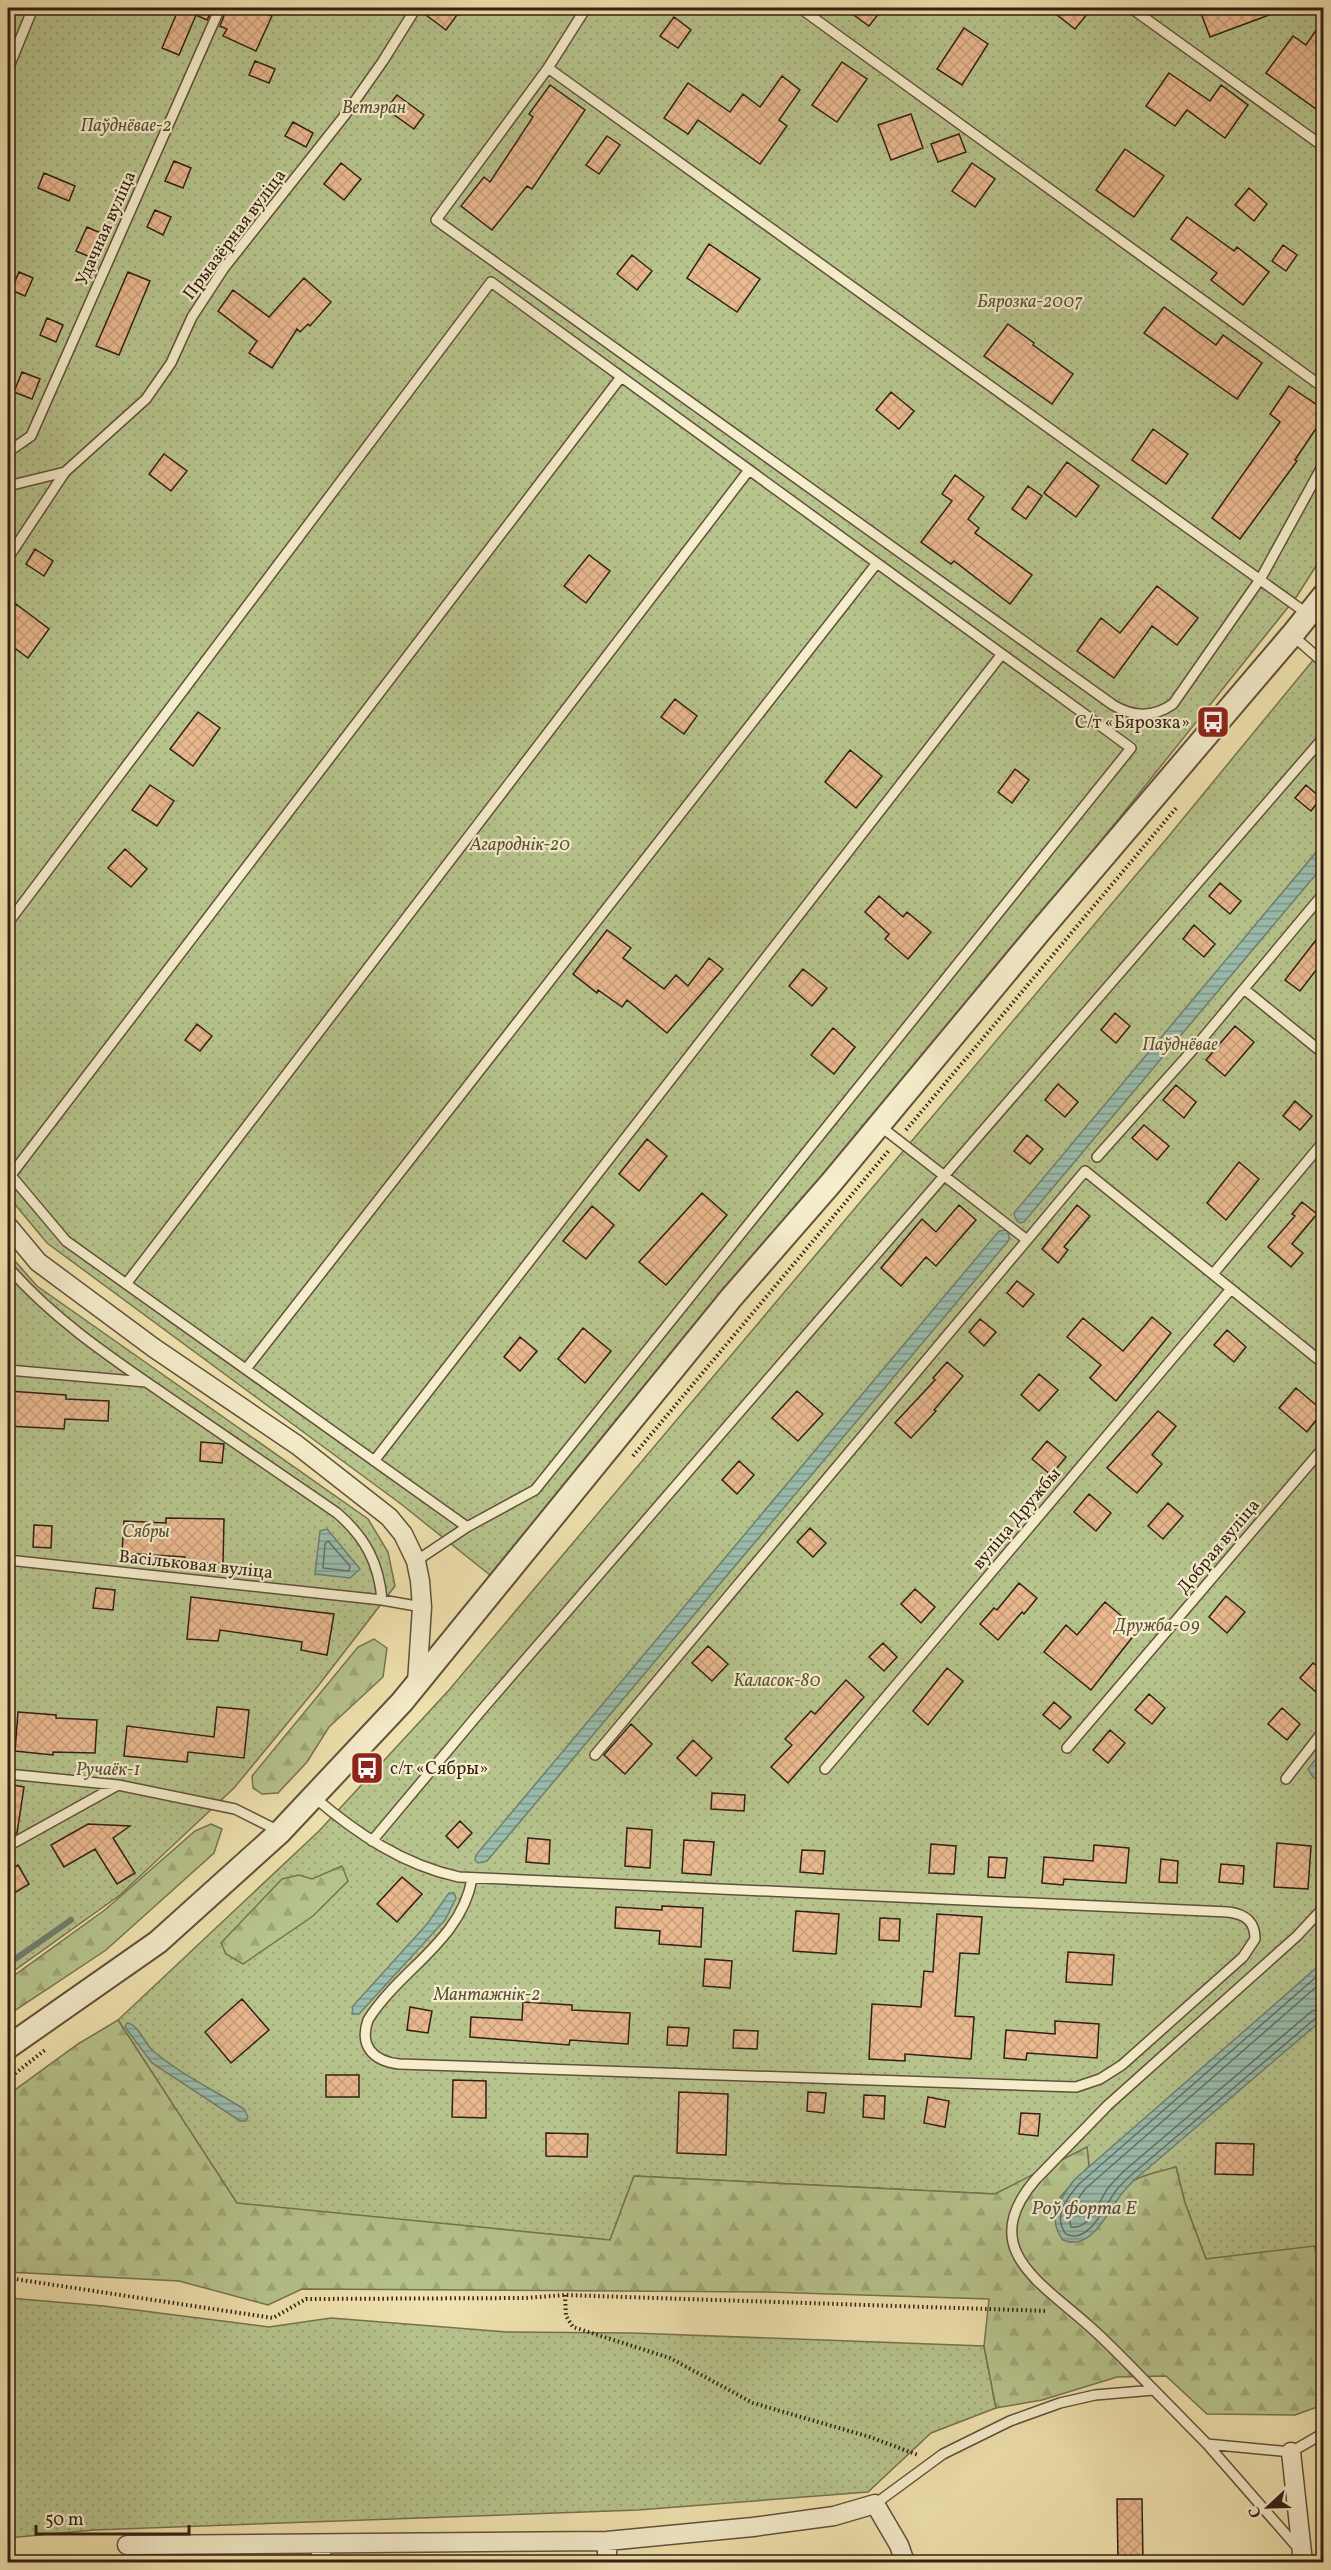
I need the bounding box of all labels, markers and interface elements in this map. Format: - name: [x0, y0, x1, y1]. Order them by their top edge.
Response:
- park label: Ветэран: [342, 96, 406, 121]
- park label: Паўднёвае-2: [81, 114, 172, 139]
- street label: Прыазёрная вуліца: [178, 164, 293, 305]
- street label: Удачная вуліца: [70, 167, 143, 290]
- park label: Бярозка-2007: [977, 290, 1083, 315]
- bus stop icon: С/т «Бярозка»: [1195, 704, 1231, 740]
- place label: С/т «Бярозка»: [1075, 711, 1190, 736]
- park label: Агароднік-20: [469, 833, 570, 858]
- park label: Паўднёвае: [1142, 1033, 1218, 1058]
- street label: вуліца Дружбы: [967, 1462, 1067, 1575]
- street label: Добрая вуліца: [1172, 1494, 1266, 1600]
- park label: Сябры: [122, 1520, 170, 1545]
- street label: Васільковая вуліца: [117, 1545, 274, 1586]
- park label: Дружба-09: [1112, 1614, 1200, 1639]
- park label: Каласок-80: [733, 1669, 821, 1694]
- bus stop icon: с/т «Сябры»: [349, 1750, 385, 1786]
- place label: с/т «Сябры»: [390, 1757, 488, 1782]
- park label: Ручаёк-1: [76, 1758, 140, 1783]
- park label: Мантажнік-2: [433, 1983, 540, 2008]
- water label: Роў форта Е: [1031, 2195, 1137, 2223]
- north arrow: [1238, 2477, 1298, 2537]
- scale bar: [36, 2498, 189, 2536]
- text: С: [1244, 2503, 1268, 2521]
- text: 50 m: [45, 2508, 84, 2533]

